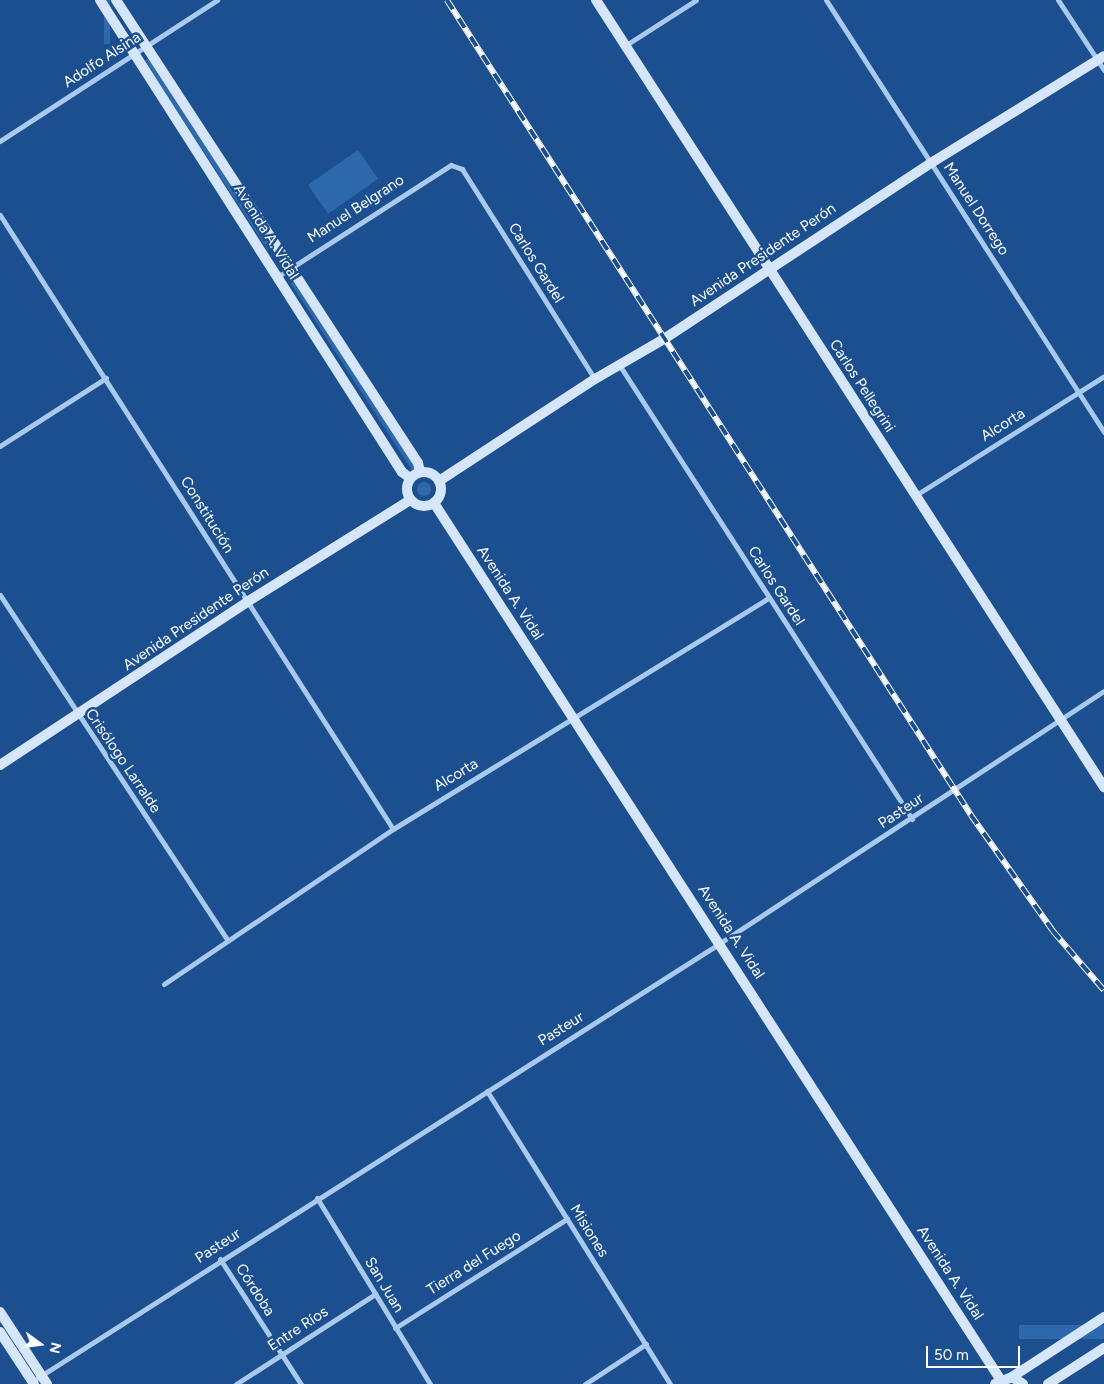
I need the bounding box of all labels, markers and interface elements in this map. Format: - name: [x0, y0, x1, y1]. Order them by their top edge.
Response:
- street label: Adolfo Alsina: [60, 28, 144, 92]
- street label: Manuel Dorrego: [939, 159, 1013, 259]
- street label: Manuel Belgrano: [304, 171, 408, 247]
- street label: Avenida A. Vidal: [230, 181, 302, 283]
- street label: Avenida Presidente Perón: [687, 199, 839, 311]
- street label: Carlos Gardel: [504, 220, 568, 306]
- street label: Carlos Pellegrini: [825, 336, 899, 436]
- street label: Alcorta: [978, 404, 1028, 446]
- street label: Constitución: [176, 473, 238, 557]
- street label: Avenida A. Vidal: [473, 543, 547, 643]
- street label: Carlos Gardel: [744, 543, 808, 629]
- street label: Avenida Presidente Perón: [120, 563, 272, 675]
- street label: Crisólogo Larralde: [81, 705, 165, 817]
- street label: Alcorta: [431, 755, 481, 795]
- street label: Pasteur: [875, 789, 927, 833]
- street label: Avenida A. Vidal: [694, 882, 768, 982]
- street label: Pasteur: [535, 1008, 587, 1050]
- street label: Misiones: [566, 1201, 612, 1261]
- street label: Avenida A. Vidal: [913, 1223, 987, 1323]
- street label: Pasteur: [192, 1225, 244, 1267]
- street label: Tierra del Fuego: [424, 1227, 524, 1299]
- street label: San Juan: [361, 1254, 407, 1316]
- street label: Córdoba: [232, 1261, 278, 1319]
- street label: Entre Ríos: [264, 1303, 332, 1355]
- north arrow: [15, 1319, 65, 1369]
- scale bar: [929, 1336, 1023, 1368]
- text: N: [45, 1340, 65, 1355]
- text: 50 m: [934, 1346, 969, 1364]

